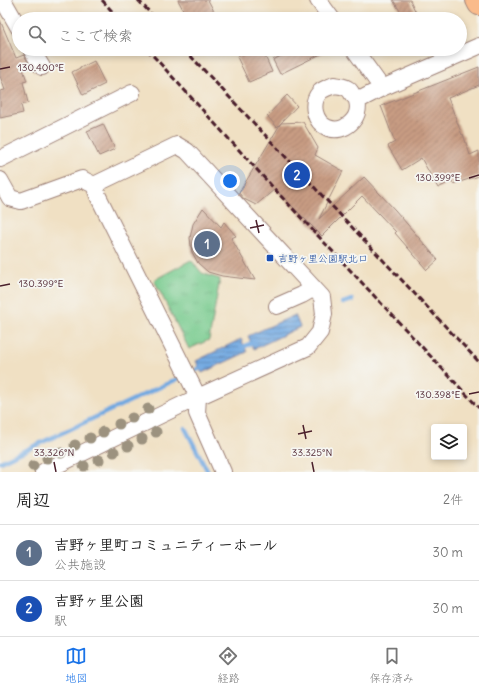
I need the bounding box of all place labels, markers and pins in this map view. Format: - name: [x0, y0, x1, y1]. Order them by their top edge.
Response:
- pin: 2: [284, 160, 310, 190]
- pin: 1: [194, 229, 220, 259]
- place label: 吉野ヶ里公園駅北口: [278, 252, 368, 265]
- marker: 吉野ヶ里公園駅北口: [265, 253, 275, 263]

